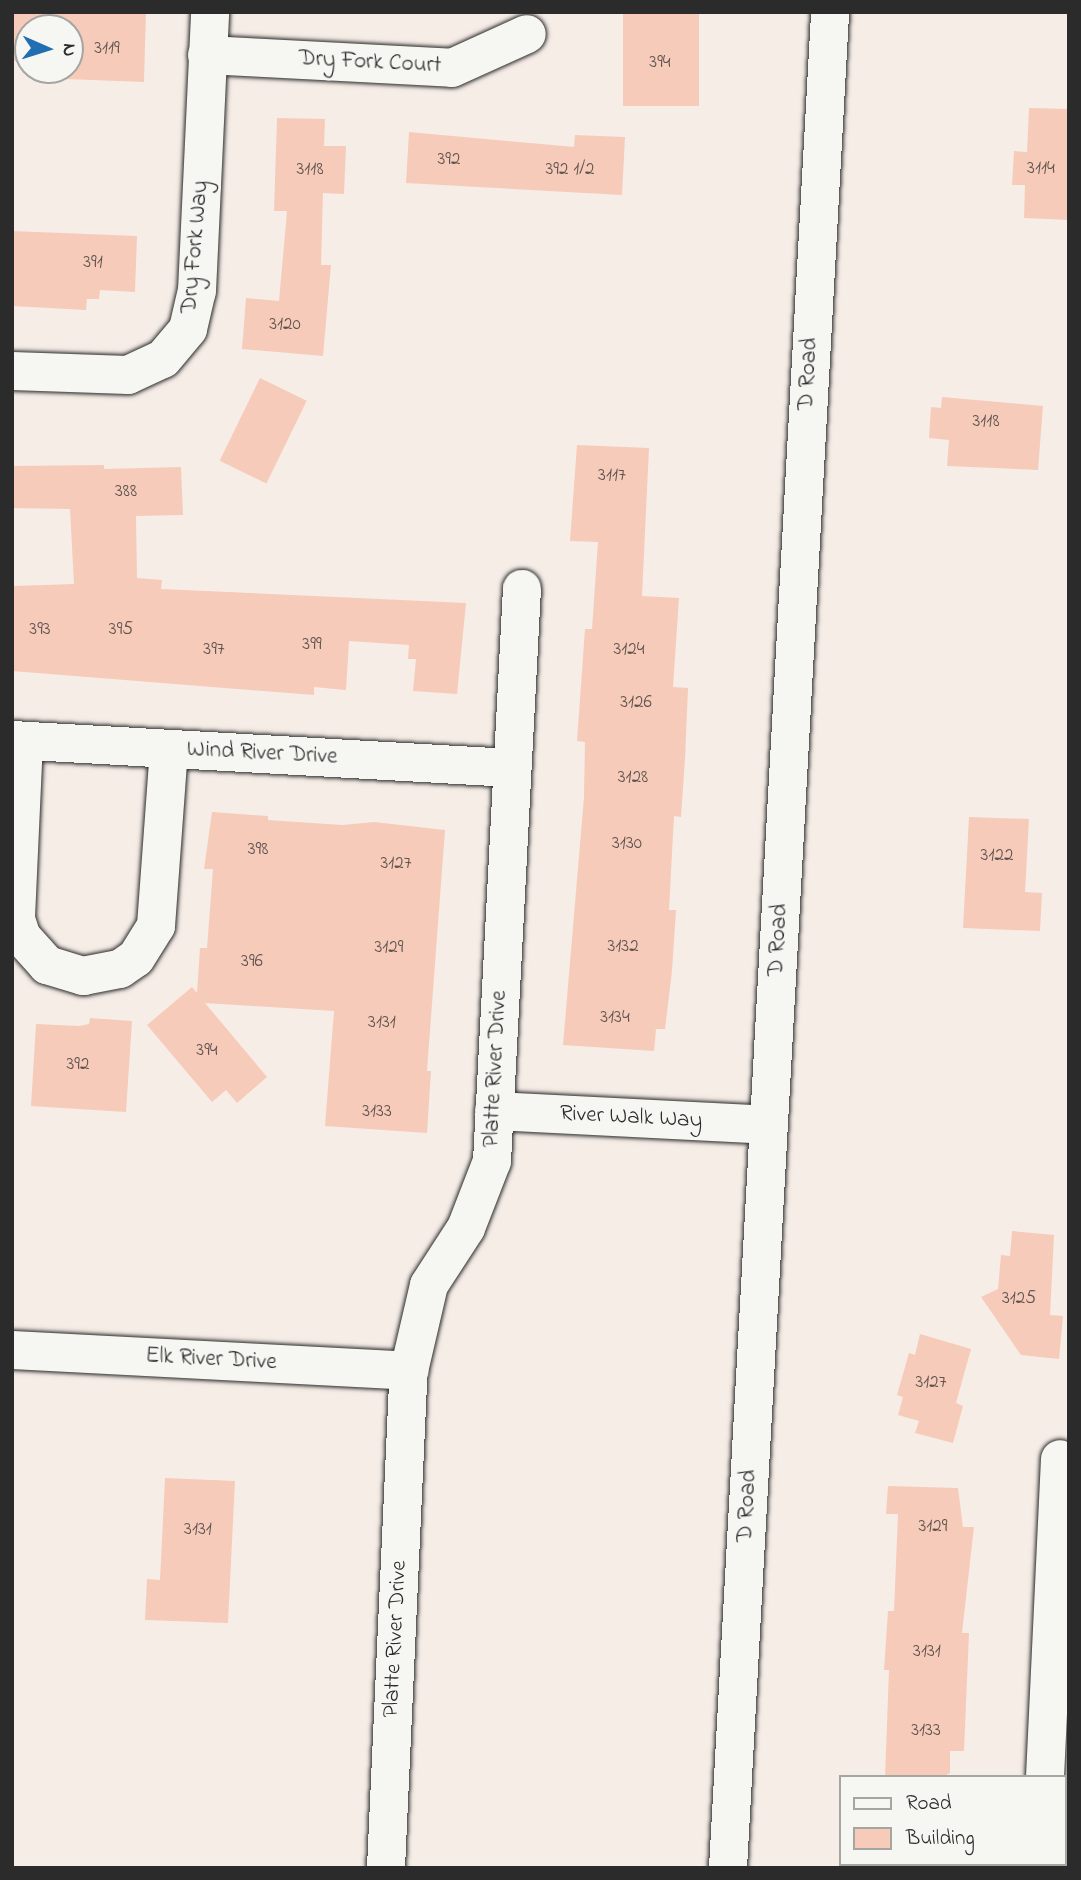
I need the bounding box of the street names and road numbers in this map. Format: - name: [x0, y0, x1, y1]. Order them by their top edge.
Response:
- street label: Dry Fork Court: [298, 45, 442, 81]
- street label: Dry Fork Way: [176, 179, 216, 315]
- street label: D Road: [793, 337, 825, 411]
- street label: Wind River Drive: [186, 736, 338, 772]
- street label: D Road: [763, 903, 795, 977]
- street label: Platte River Drive: [478, 990, 514, 1148]
- street label: River Walk Way: [559, 1100, 703, 1136]
- street label: Elk River Drive: [145, 1343, 277, 1377]
- street label: D Road: [732, 1469, 764, 1543]
- street label: Platte River Drive: [378, 1560, 414, 1718]

